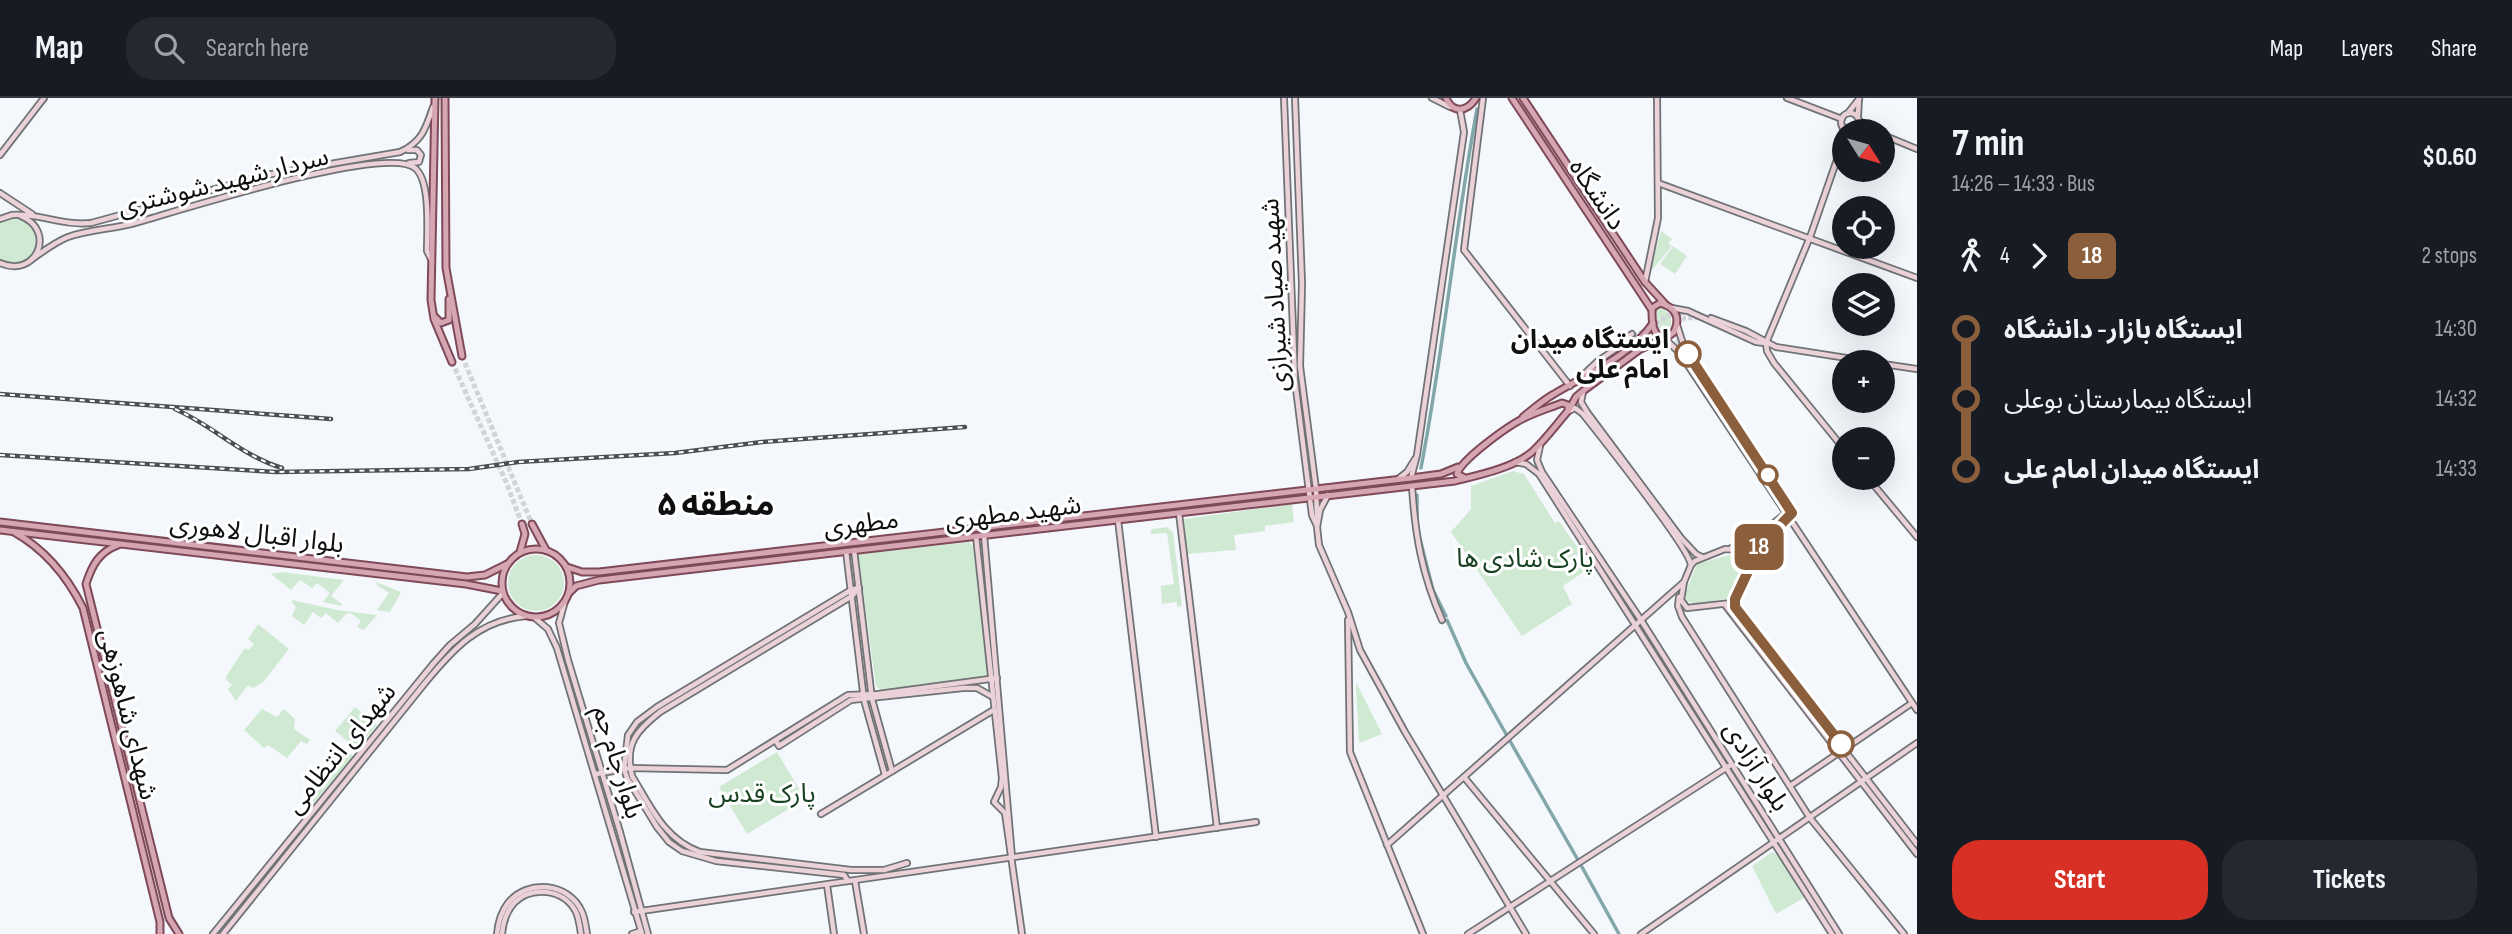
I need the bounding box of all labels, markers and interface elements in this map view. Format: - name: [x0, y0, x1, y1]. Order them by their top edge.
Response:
- search box: [126, 17, 616, 80]
- text: Map: [35, 28, 84, 68]
- icon: search: [150, 29, 188, 67]
- text: Search here: [206, 33, 309, 64]
- text: Map: [2270, 34, 2303, 63]
- text: Layers: [2341, 34, 2393, 63]
- text: Share: [2431, 34, 2477, 63]
- north arrow: [1832, 119, 1895, 182]
- map controls: [1832, 119, 1895, 490]
- text: 7 min: [1952, 121, 2024, 166]
- street label: سردار شهید شوشتری: [115, 141, 332, 224]
- text: $0.60: [2422, 142, 2477, 173]
- street label: دانشگاه: [1562, 153, 1632, 236]
- text: 14:26 – 14:33 · Bus: [1952, 170, 2095, 198]
- button: locate: [1832, 196, 1895, 259]
- street label: شهید صیاد شیرازی: [1255, 197, 1296, 392]
- icon: walk: [1952, 237, 1990, 275]
- icon: forward: [2020, 237, 2058, 275]
- text: 18: [2082, 241, 2102, 270]
- text: 4: [2000, 242, 2010, 270]
- text: 2 stops: [2421, 242, 2477, 270]
- button: layers: [1832, 273, 1895, 336]
- text: ایستگاه بازار- دانشگاه: [2004, 315, 2243, 346]
- text: 14:30: [2435, 315, 2477, 343]
- place label: ایستگاه میدان امام علی: [1511, 325, 1669, 389]
- marker: ایستگاه میدان امام علی: [1675, 341, 1701, 367]
- button: +: [1832, 350, 1895, 413]
- text: ایستگاه بیمارستان بوعلی: [2004, 385, 2252, 416]
- text: 14:32: [2436, 385, 2477, 413]
- button: −: [1832, 427, 1895, 490]
- text: ایستگاه میدان امام علی: [2004, 455, 2259, 486]
- text: 14:33: [2436, 455, 2477, 483]
- unlabelled marker: [1758, 465, 1778, 485]
- district label: منطقه ۵: [658, 485, 774, 525]
- street label: شهید مطهری: [944, 490, 1083, 537]
- street label: مطهری: [822, 505, 900, 544]
- street label: بلوار اقبال لاهوری: [168, 508, 346, 561]
- line badge: 18: [1728, 524, 1790, 570]
- text: 18: [1749, 532, 1769, 561]
- park label: پارک شادی ها: [1456, 544, 1594, 575]
- street label: شهدای شاهوزهی: [91, 626, 164, 803]
- street label: شهدای انتظامی: [279, 677, 403, 821]
- street label: بلوار جام جم: [583, 702, 649, 824]
- street label: بلوار آزادی: [1716, 716, 1795, 818]
- unlabelled marker: [1828, 731, 1854, 757]
- park label: پارک قدس: [708, 779, 816, 810]
- button: Start: [1952, 840, 2208, 920]
- button: Tickets: [2222, 840, 2477, 920]

